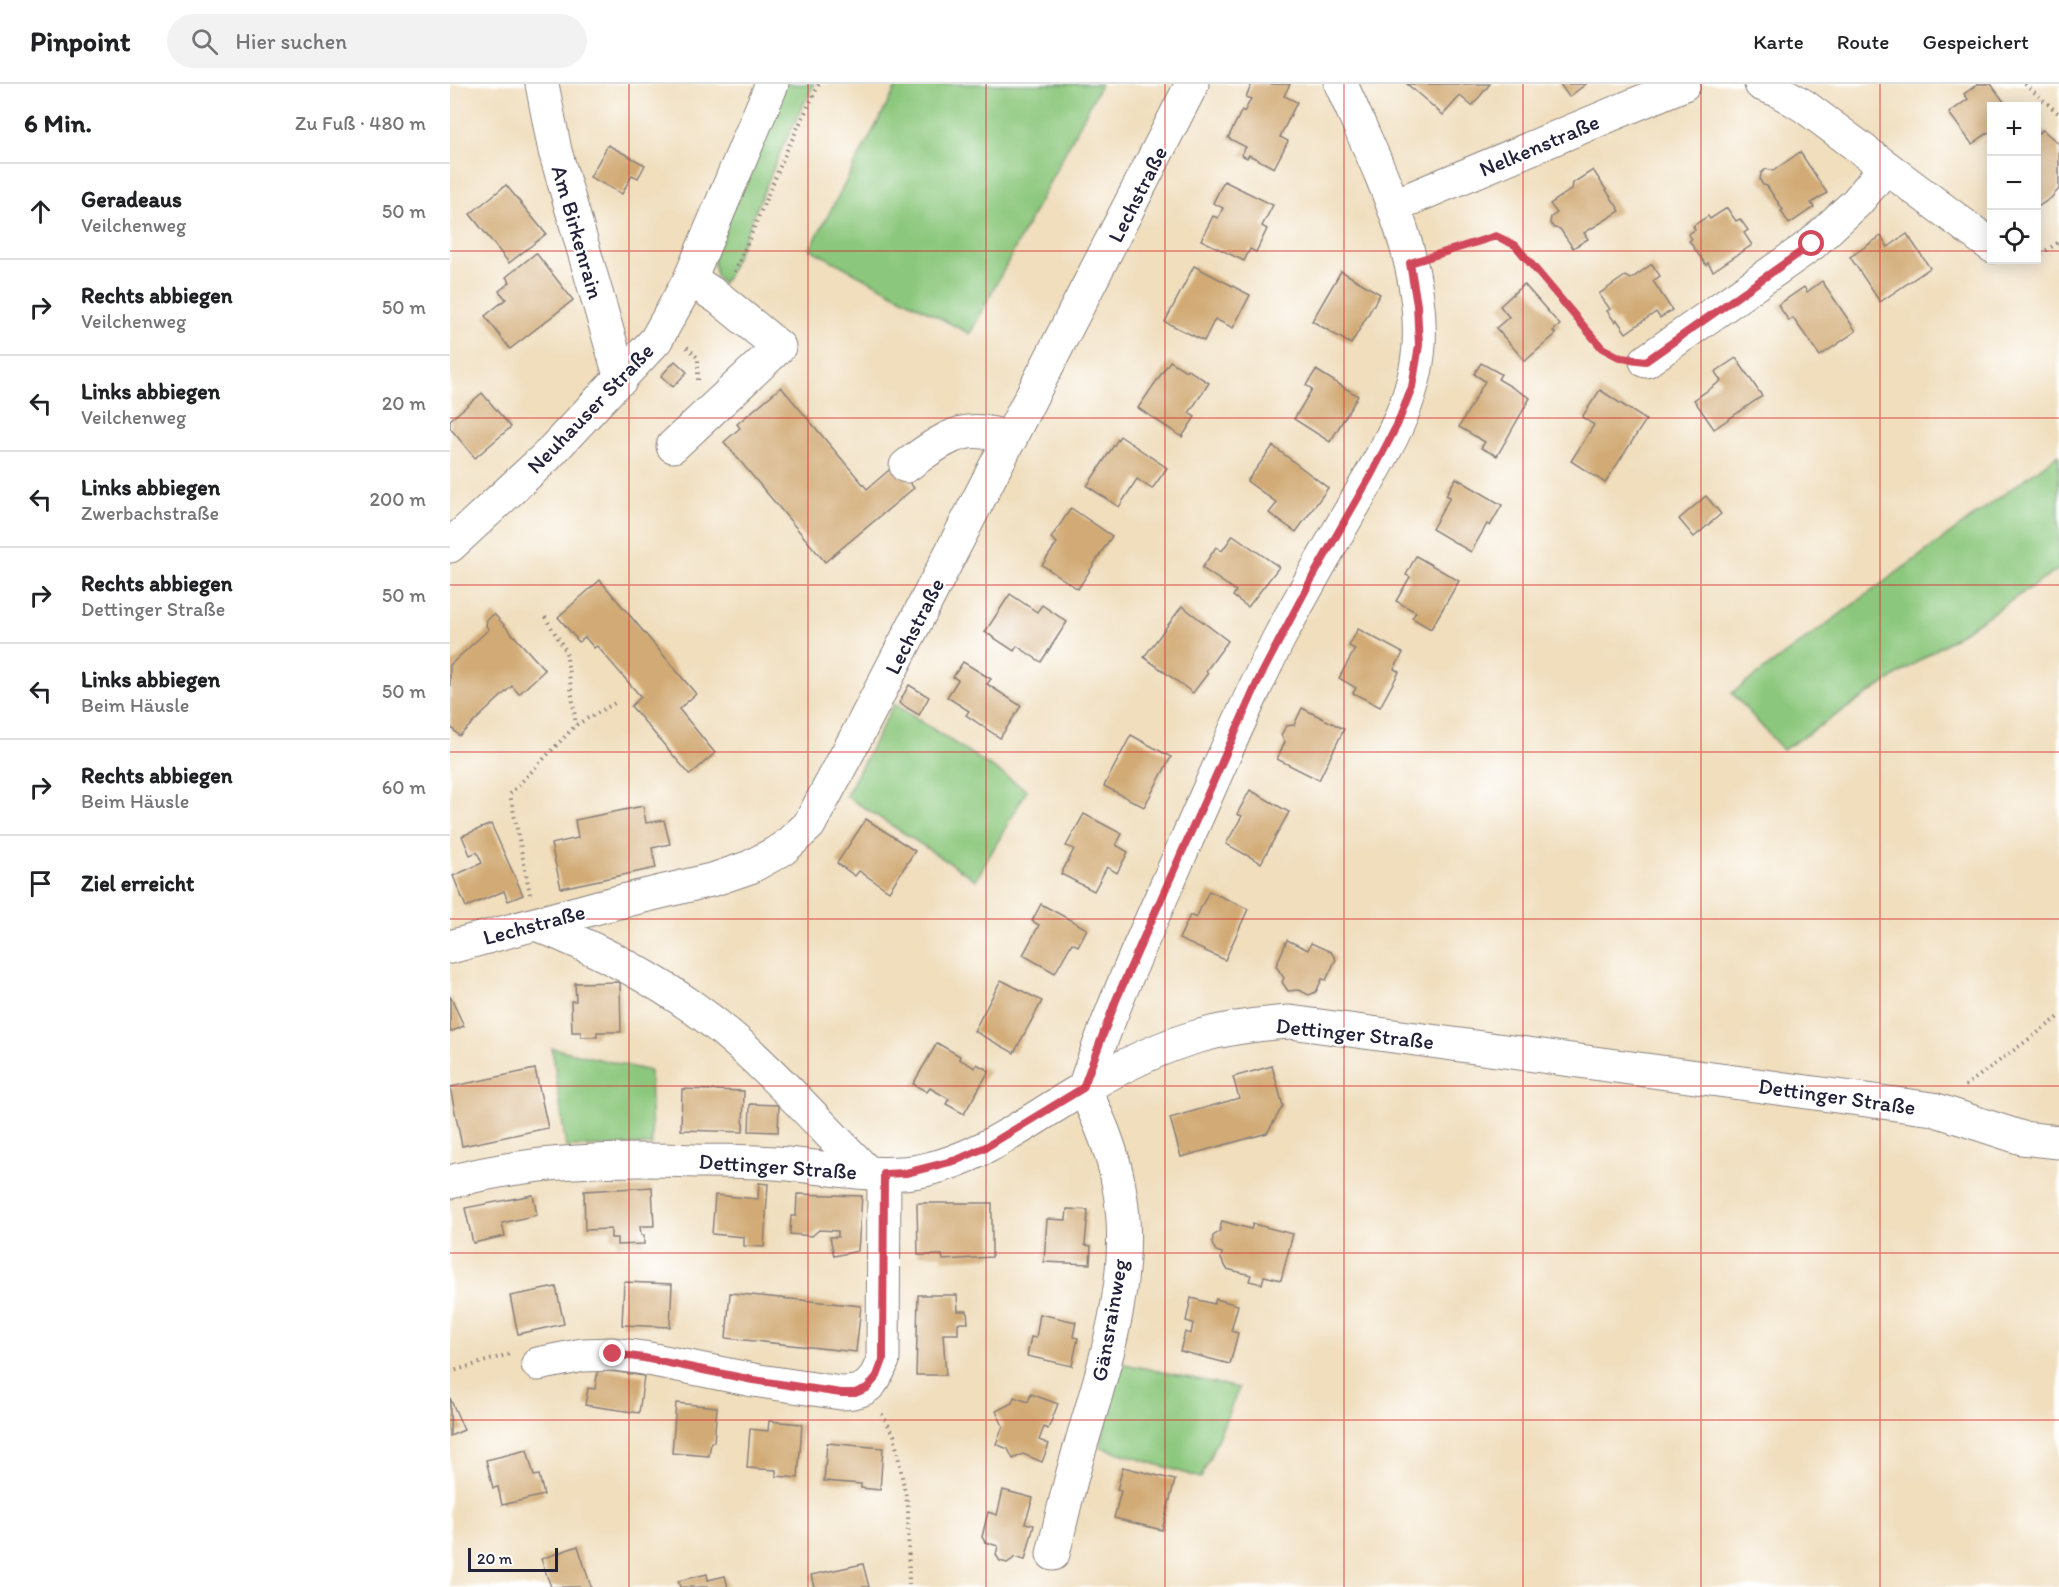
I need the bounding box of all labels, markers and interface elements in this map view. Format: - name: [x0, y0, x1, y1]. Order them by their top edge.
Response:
- search box: [167, 14, 587, 68]
- text: Pinpoint: [30, 24, 131, 58]
- icon: search: [188, 25, 221, 58]
- text: Hier suchen: [236, 28, 347, 55]
- text: Karte: [1753, 29, 1804, 54]
- text: Route: [1837, 29, 1890, 54]
- text: Gespeichert: [1923, 29, 2029, 54]
- map controls: [1987, 102, 2041, 264]
- button: +: [1987, 102, 2041, 156]
- text: 6 Min.: [24, 107, 92, 139]
- street label: Nelkenstraße: [1475, 108, 1603, 183]
- text: Zu Fuß · 480 m: [295, 111, 426, 135]
- street label: Lechstraße: [1102, 142, 1173, 247]
- button: −: [1987, 156, 2041, 210]
- street label: Am Birkenrain: [546, 162, 610, 303]
- text: Geradeaus: [81, 186, 182, 213]
- icon: ahead: [24, 195, 57, 228]
- text: 50 m: [382, 199, 426, 223]
- button: locate: [1987, 210, 2041, 264]
- text: Veilchenweg: [81, 213, 186, 237]
- route start: [1798, 230, 1824, 256]
- text: Rechts abbiegen: [81, 282, 233, 309]
- icon: right: [24, 291, 57, 324]
- text: 50 m: [382, 295, 426, 319]
- text: Veilchenweg: [81, 309, 186, 333]
- street label: Neuhauser Straße: [521, 337, 659, 479]
- text: Links abbiegen: [81, 378, 220, 405]
- icon: left: [24, 387, 57, 420]
- text: 20 m: [382, 391, 426, 415]
- text: Veilchenweg: [81, 405, 186, 429]
- text: Links abbiegen: [81, 474, 220, 501]
- icon: left: [24, 483, 57, 516]
- text: 200 m: [370, 487, 426, 511]
- text: Zwerbachstraße: [81, 501, 219, 525]
- text: Rechts abbiegen: [81, 570, 233, 597]
- street label: Lechstraße: [879, 574, 950, 679]
- icon: right: [24, 579, 57, 612]
- text: 50 m: [382, 583, 426, 607]
- text: Dettinger Straße: [81, 597, 225, 621]
- text: Links abbiegen: [81, 666, 220, 693]
- icon: left: [24, 675, 57, 708]
- text: 50 m: [382, 679, 426, 703]
- text: Beim Häusle: [81, 693, 189, 717]
- text: Rechts abbiegen: [81, 762, 233, 789]
- icon: right: [24, 771, 57, 804]
- text: 60 m: [382, 775, 426, 799]
- text: Beim Häusle: [81, 789, 189, 813]
- icon: arrive: [24, 867, 57, 900]
- text: Ziel erreicht: [81, 870, 194, 897]
- street label: Lechstraße: [480, 898, 588, 951]
- street label: Dettinger Straße: [1275, 1012, 1435, 1055]
- street label: Dettinger Straße: [1757, 1072, 1917, 1121]
- street label: Dettinger Straße: [698, 1148, 858, 1185]
- street label: Gänsrainweg: [1085, 1256, 1134, 1383]
- route end: [599, 1340, 625, 1366]
- scale bar: [468, 1545, 558, 1572]
- text: 20 m: [477, 1549, 512, 1568]

